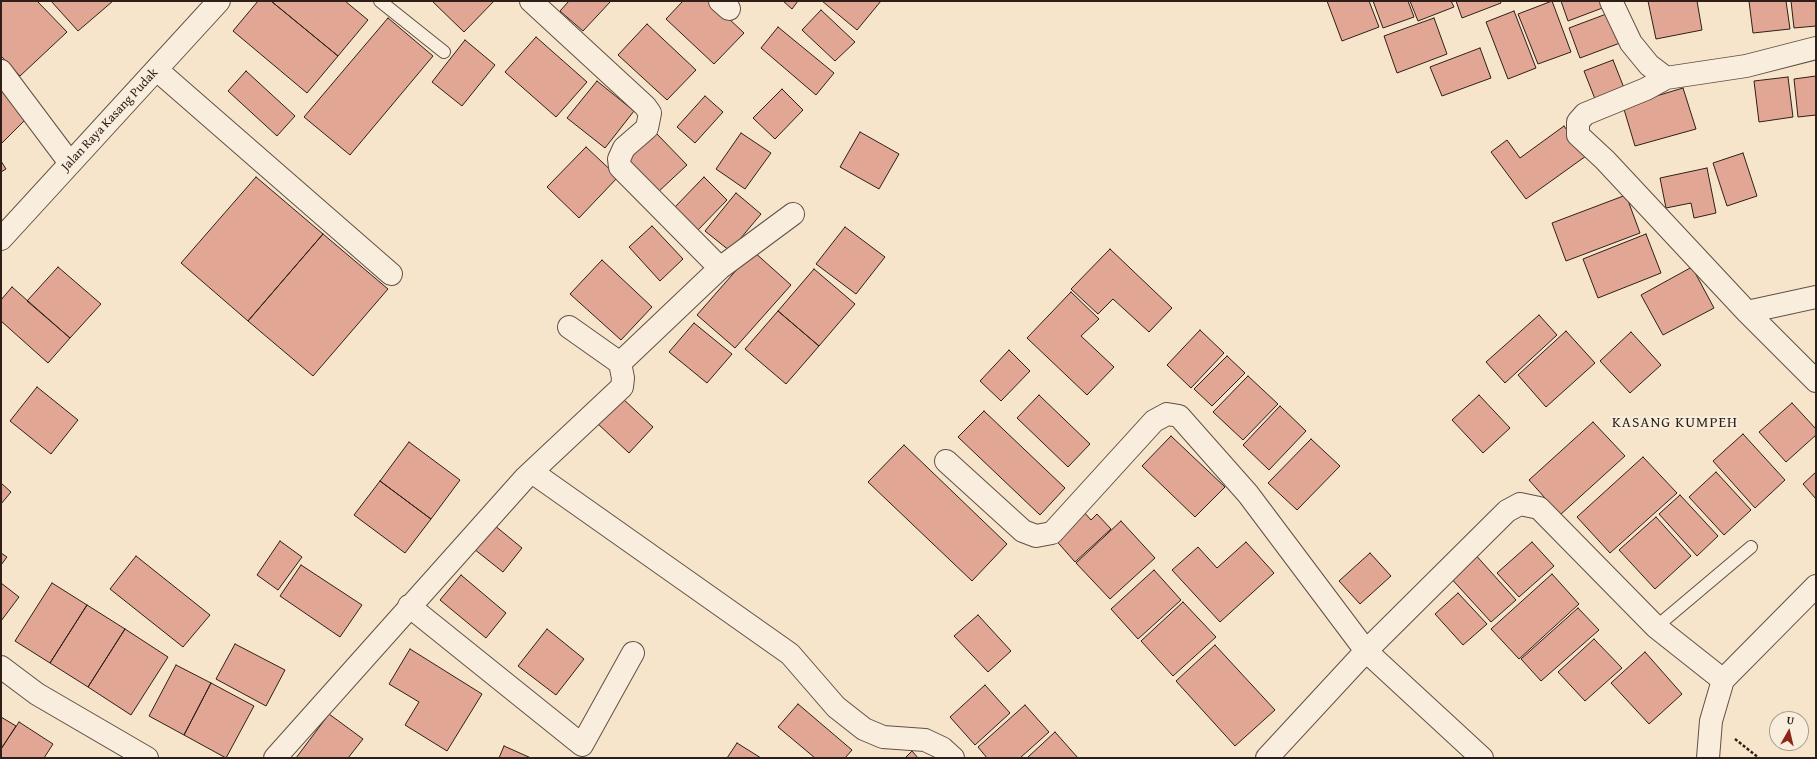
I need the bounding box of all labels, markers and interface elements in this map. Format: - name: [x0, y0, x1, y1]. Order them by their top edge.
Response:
- street label: Jalan Raya Kasang Pudak: [58, 65, 162, 175]
- district label: KASANG KUMPEH: [1612, 414, 1738, 432]
- north arrow: [1769, 711, 1809, 751]
- text: U: [1786, 712, 1795, 729]

